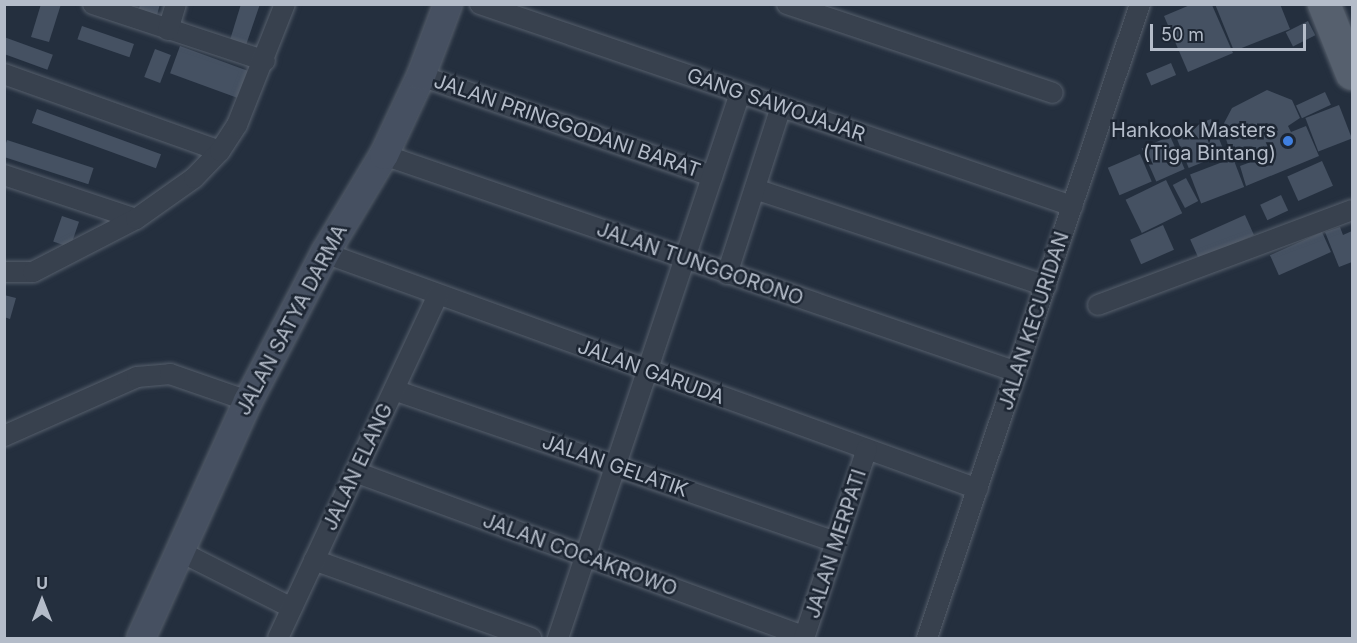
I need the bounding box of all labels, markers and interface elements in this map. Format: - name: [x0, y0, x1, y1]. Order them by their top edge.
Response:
- scale bar: [1153, 12, 1309, 50]
- text: 50 m: [1161, 24, 1204, 45]
- street label: GANG SAWOJAJAR: [684, 63, 868, 147]
- street label: JALAN PRINGGODANI BARAT: [431, 69, 703, 183]
- place label: Hankook Masters (Tiga Bintang): [1111, 118, 1276, 165]
- marker: Hankook Masters (Tiga Bintang): [1281, 134, 1295, 148]
- street label: JALAN TUNGGORONO: [593, 217, 807, 311]
- street label: JALAN SATYA DARMA: [231, 220, 353, 420]
- street label: JALAN KECURIDAN: [994, 229, 1074, 413]
- street label: JALAN GARUDA: [574, 334, 728, 410]
- street label: JALAN ELANG: [318, 400, 398, 534]
- street label: JALAN GELATIK: [539, 430, 691, 502]
- street label: JALAN MERPATI: [801, 466, 871, 622]
- street label: JALAN COCAKROWO: [480, 509, 680, 601]
- north arrow: [12, 571, 72, 631]
- text: U: [36, 573, 48, 593]

